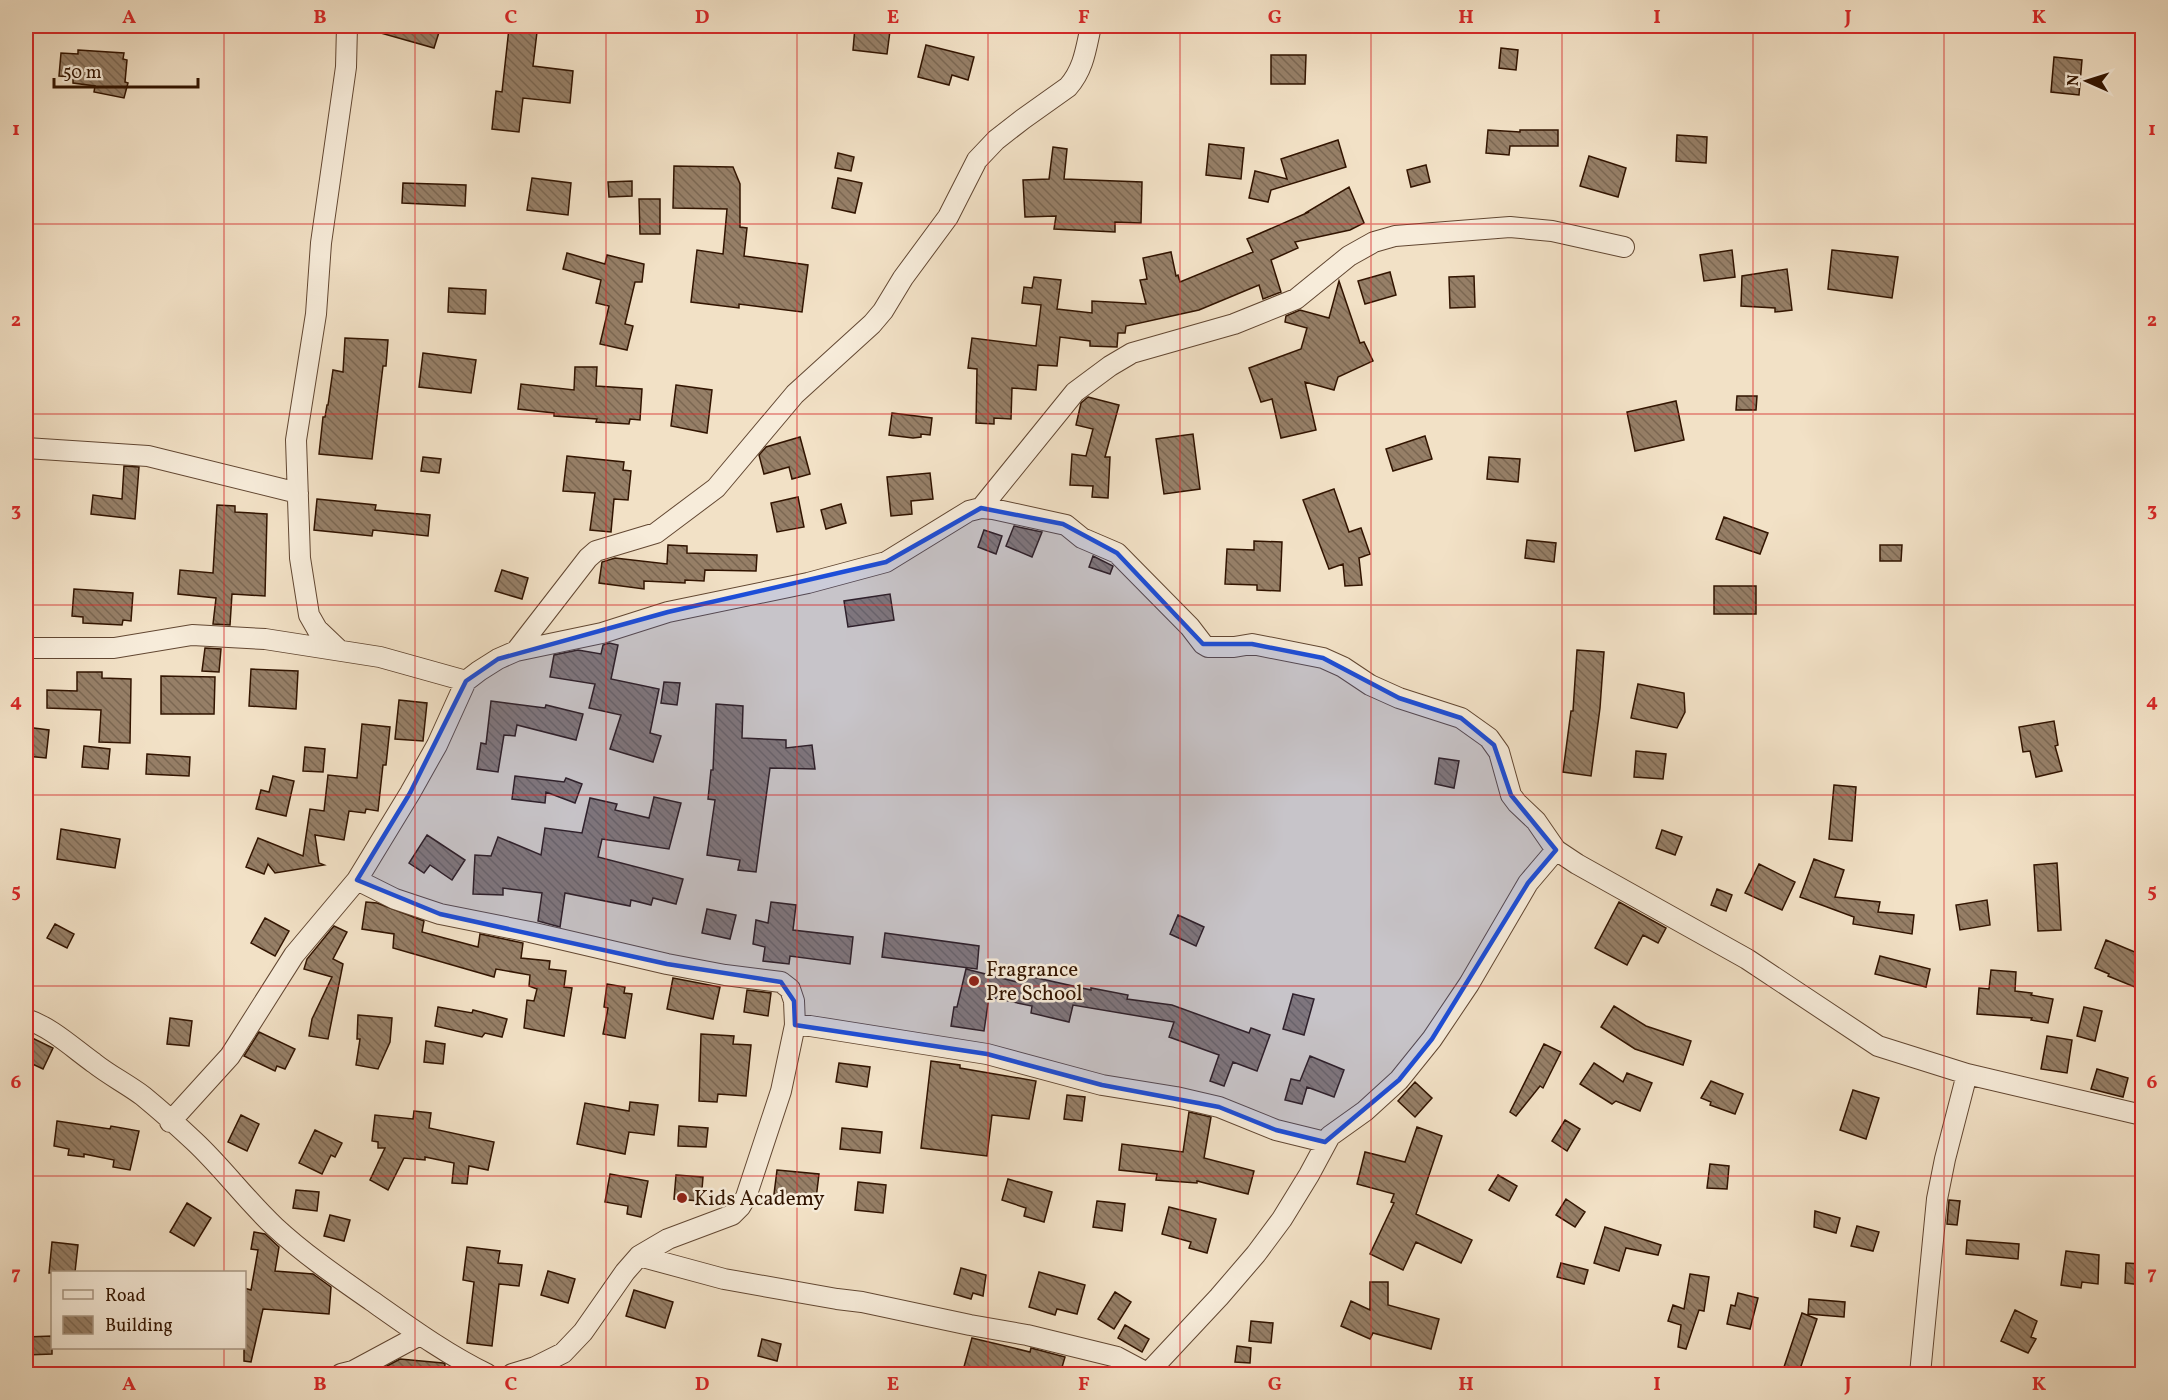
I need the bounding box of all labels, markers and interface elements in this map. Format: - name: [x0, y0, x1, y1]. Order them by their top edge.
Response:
- text: A: [122, 4, 136, 32]
- text: B: [313, 4, 327, 32]
- text: C: [505, 4, 518, 32]
- text: D: [695, 4, 709, 32]
- text: E: [887, 4, 899, 32]
- text: F: [1078, 4, 1090, 32]
- text: G: [1268, 4, 1282, 32]
- text: H: [1458, 4, 1474, 32]
- text: I: [1653, 4, 1661, 32]
- text: J: [1843, 4, 1852, 32]
- text: K: [2032, 4, 2047, 32]
- scale bar: [54, 51, 198, 89]
- north arrow: [2057, 51, 2117, 111]
- text: 50 m: [63, 61, 102, 86]
- text: N: [2063, 74, 2085, 87]
- text: 1: [12, 116, 20, 144]
- text: 1: [2148, 116, 2156, 144]
- text: 2: [11, 307, 21, 335]
- text: 2: [2147, 307, 2157, 335]
- text: 3: [11, 497, 21, 525]
- text: 3: [2147, 497, 2157, 525]
- text: 4: [10, 688, 22, 716]
- text: 4: [2146, 688, 2158, 716]
- text: 5: [11, 878, 21, 906]
- text: 5: [2147, 878, 2157, 906]
- place label: Fragrance Pre School: [986, 956, 1083, 1009]
- marker: Fragrance Pre School: [967, 974, 981, 988]
- text: 6: [11, 1069, 22, 1097]
- text: 6: [2147, 1069, 2158, 1097]
- place label: Kids Academy: [694, 1185, 825, 1214]
- marker: Kids Academy: [675, 1191, 689, 1205]
- text: 7: [11, 1260, 21, 1288]
- text: 7: [2147, 1260, 2157, 1288]
- legend: [51, 1271, 246, 1349]
- text: Road: [105, 1284, 146, 1309]
- text: Building: [105, 1314, 173, 1339]
- text: A: [122, 1371, 136, 1399]
- text: B: [313, 1371, 327, 1399]
- text: C: [505, 1371, 518, 1399]
- text: D: [695, 1371, 709, 1399]
- text: E: [887, 1371, 899, 1399]
- text: F: [1078, 1371, 1090, 1399]
- text: G: [1268, 1371, 1282, 1399]
- text: H: [1458, 1371, 1474, 1399]
- text: I: [1653, 1371, 1661, 1399]
- text: J: [1843, 1371, 1852, 1399]
- text: K: [2032, 1371, 2047, 1399]

